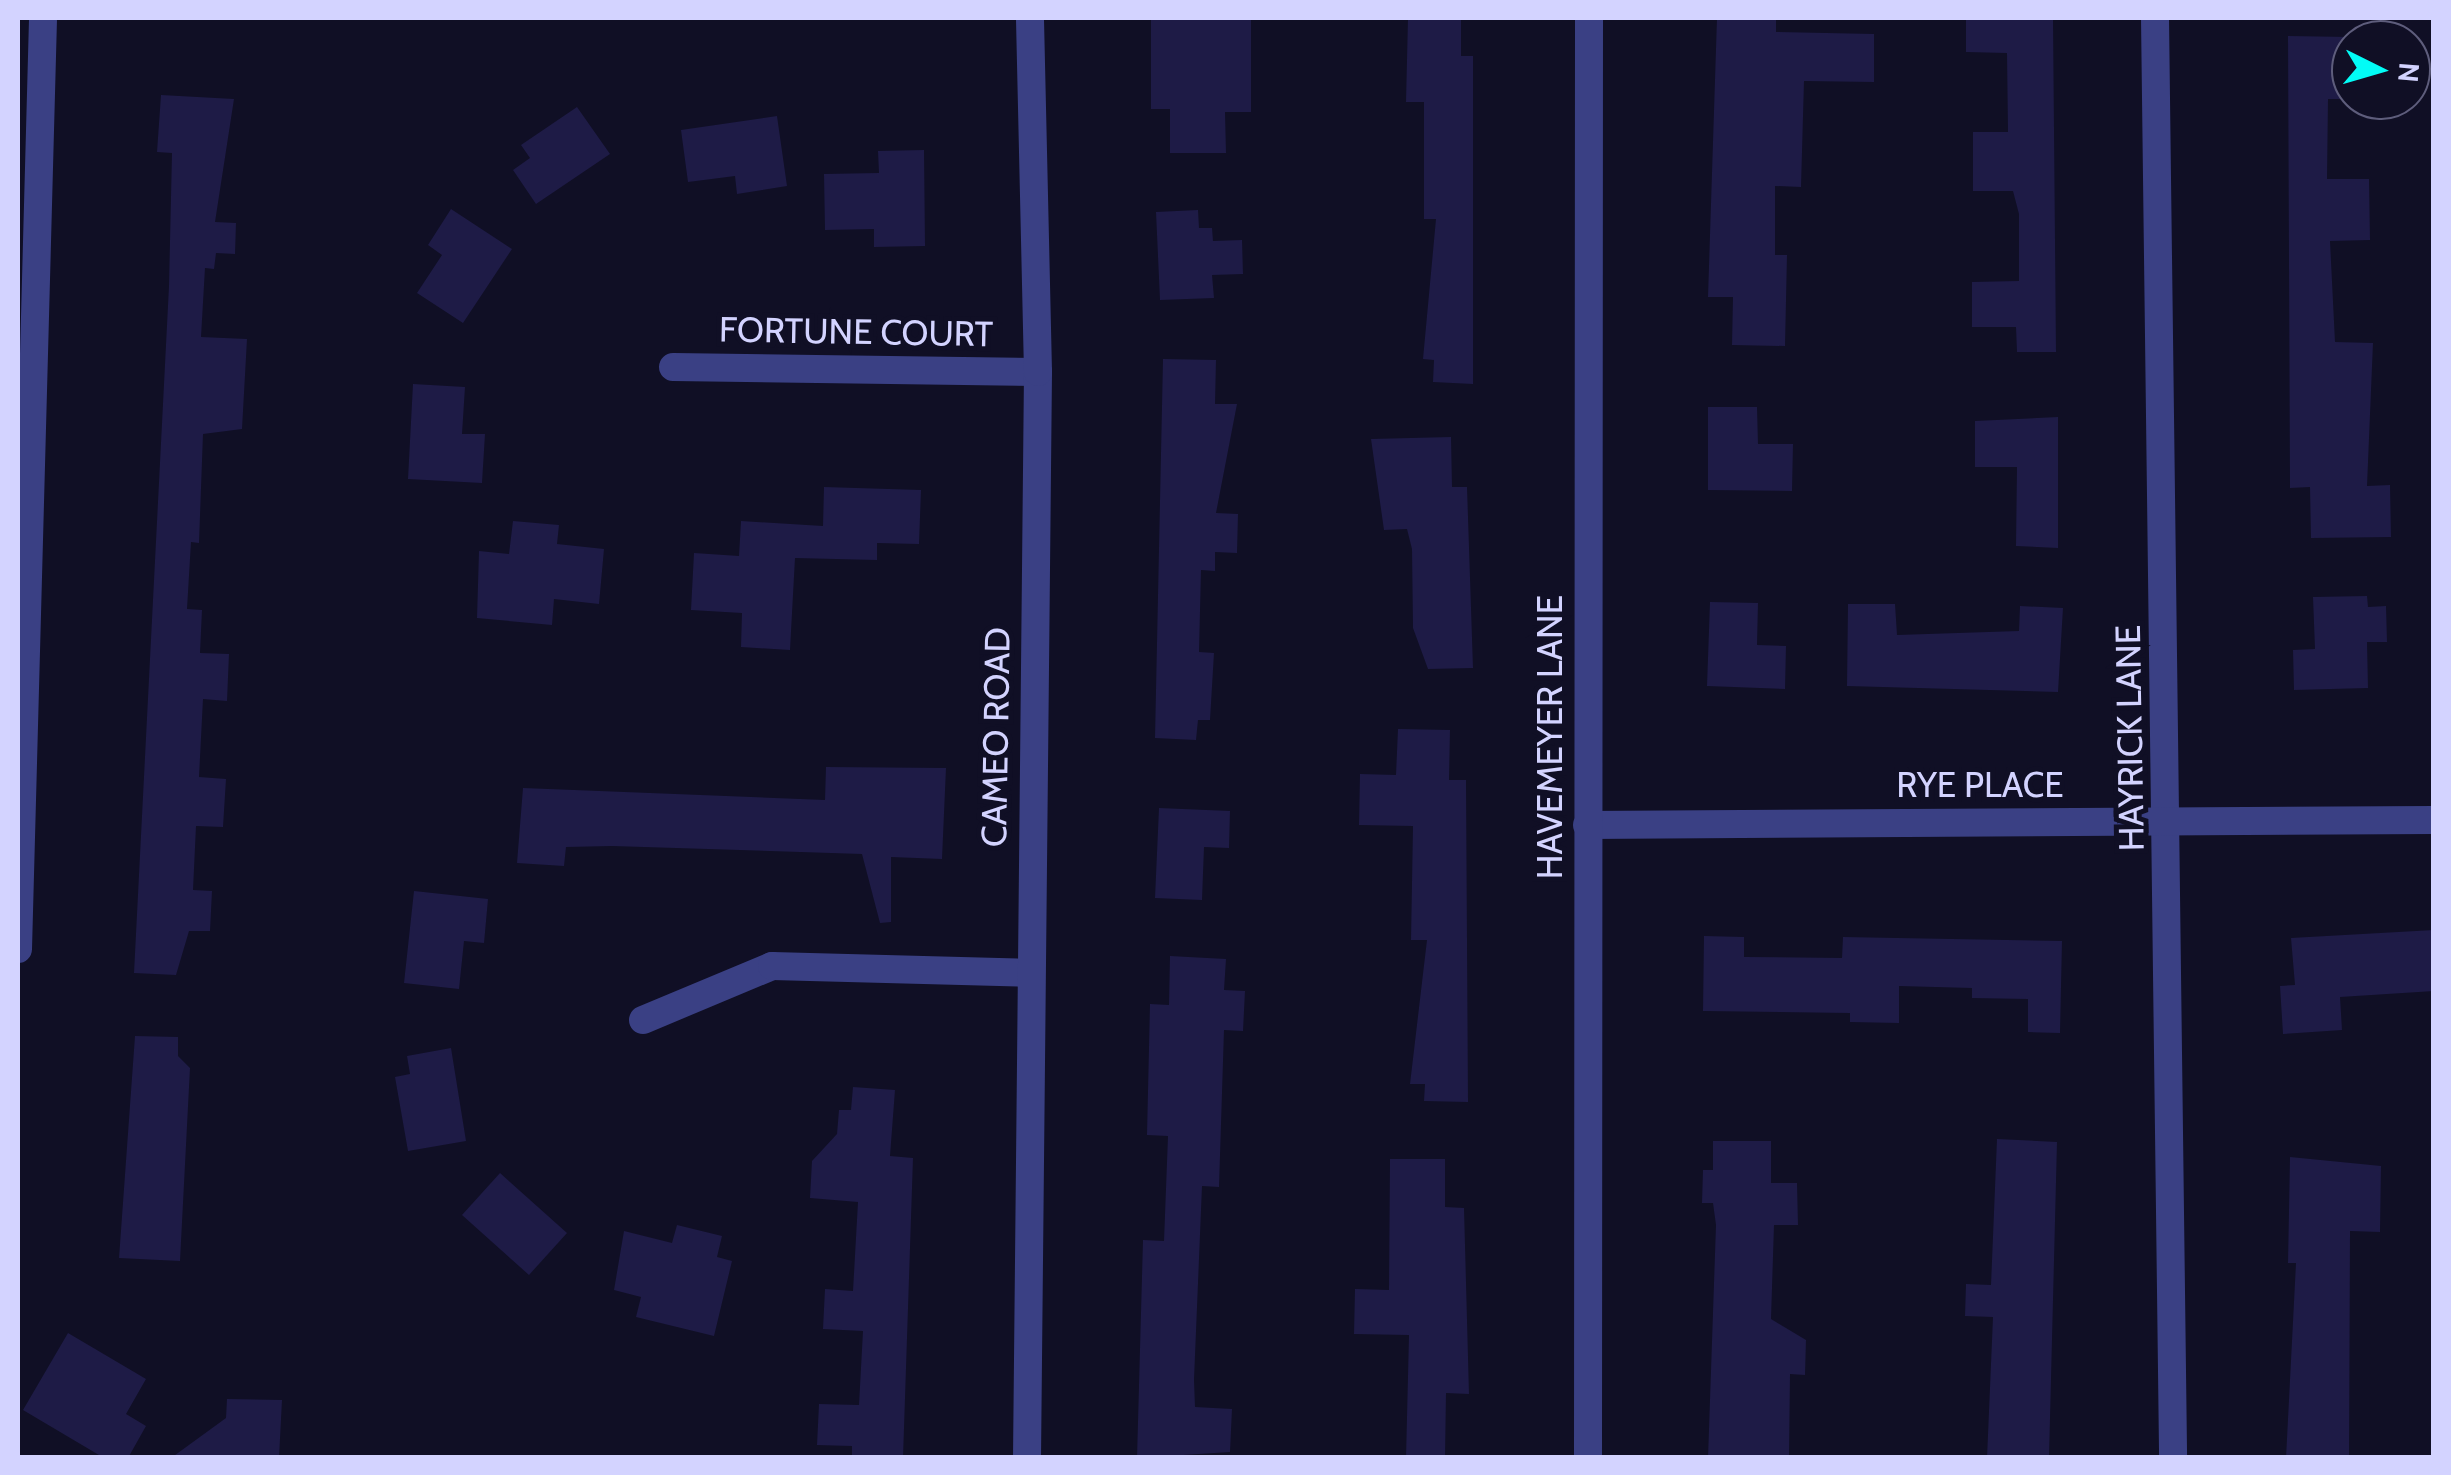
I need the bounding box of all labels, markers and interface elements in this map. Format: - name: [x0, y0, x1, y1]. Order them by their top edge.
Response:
- north arrow: [2331, 20, 2431, 120]
- text: N: [2391, 61, 2427, 84]
- street label: FORTUNE COURT: [719, 309, 993, 355]
- street label: HAVEMEYER LANE: [1529, 595, 1571, 879]
- street label: HAYRICK LANE: [2107, 625, 2153, 851]
- street label: CAMEO ROAD: [973, 627, 1019, 847]
- street label: RYE PLACE: [1896, 764, 2064, 806]

